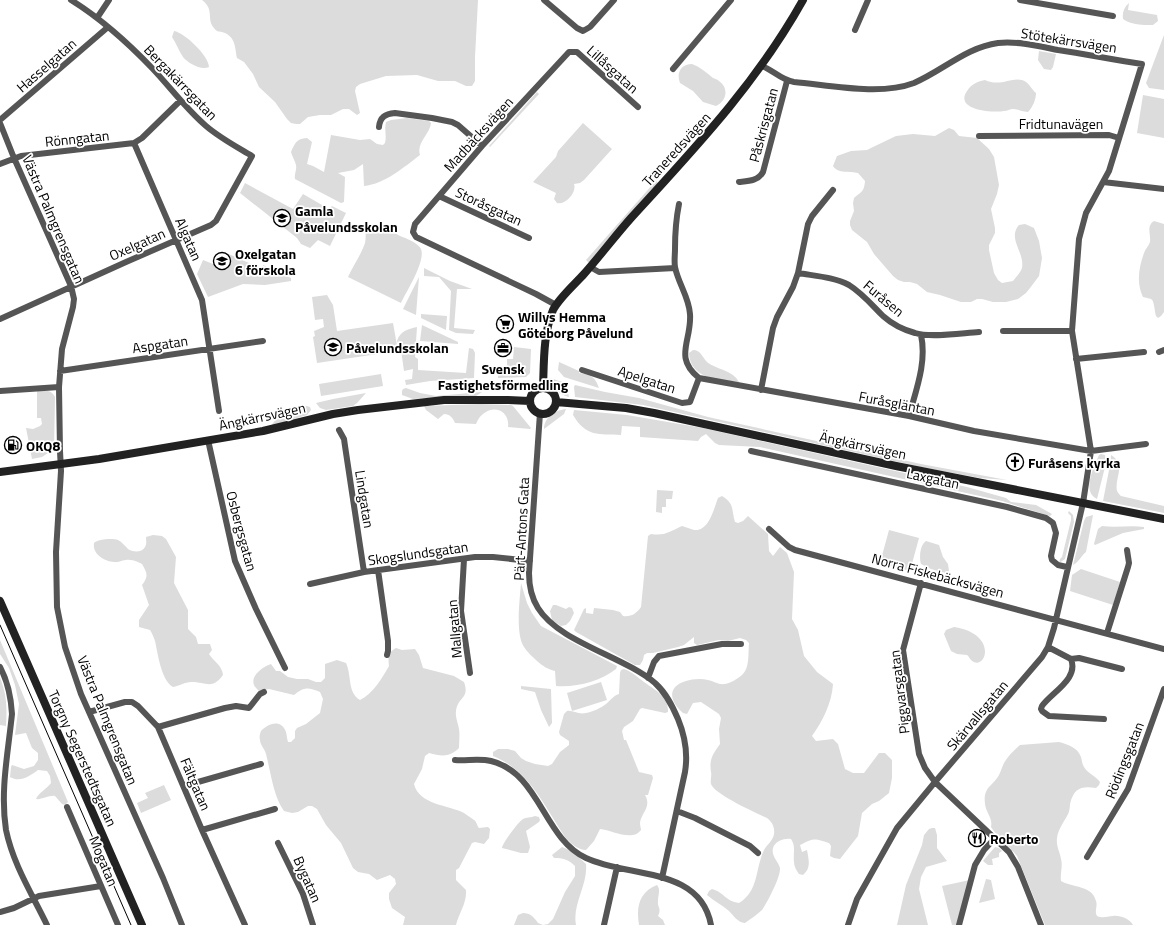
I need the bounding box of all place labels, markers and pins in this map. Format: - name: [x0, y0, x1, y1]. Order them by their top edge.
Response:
- place label: Gamla Påvelundsskolan: [295, 200, 398, 237]
- school or university icon: Gamla Påvelundsskolan: [272, 208, 292, 228]
- place label: Oxelgatan 6 förskola: [235, 243, 296, 280]
- school or university icon: Oxelgatan 6 förskola: [212, 251, 232, 271]
- place label: Willys Hemma Göteborg Påvelund: [518, 306, 633, 343]
- supermarket icon: Willys Hemma Göteborg Påvelund: [495, 314, 515, 334]
- school or university icon: Påvelundsskolan: [323, 337, 343, 357]
- place label: Påvelundsskolan: [346, 337, 449, 358]
- office icon: Svensk Fastighetsförmedling: [493, 338, 513, 358]
- place label: Svensk Fastighetsförmedling: [438, 358, 569, 395]
- fuel station icon: OKQ8: [3, 435, 23, 455]
- place label: OKQ8: [26, 435, 60, 456]
- church icon: Furåsens kyrka: [1005, 452, 1025, 472]
- place label: Furåsens kyrka: [1028, 452, 1120, 473]
- restaurant icon: Roberto: [967, 828, 987, 848]
- place label: Roberto: [990, 828, 1039, 849]

